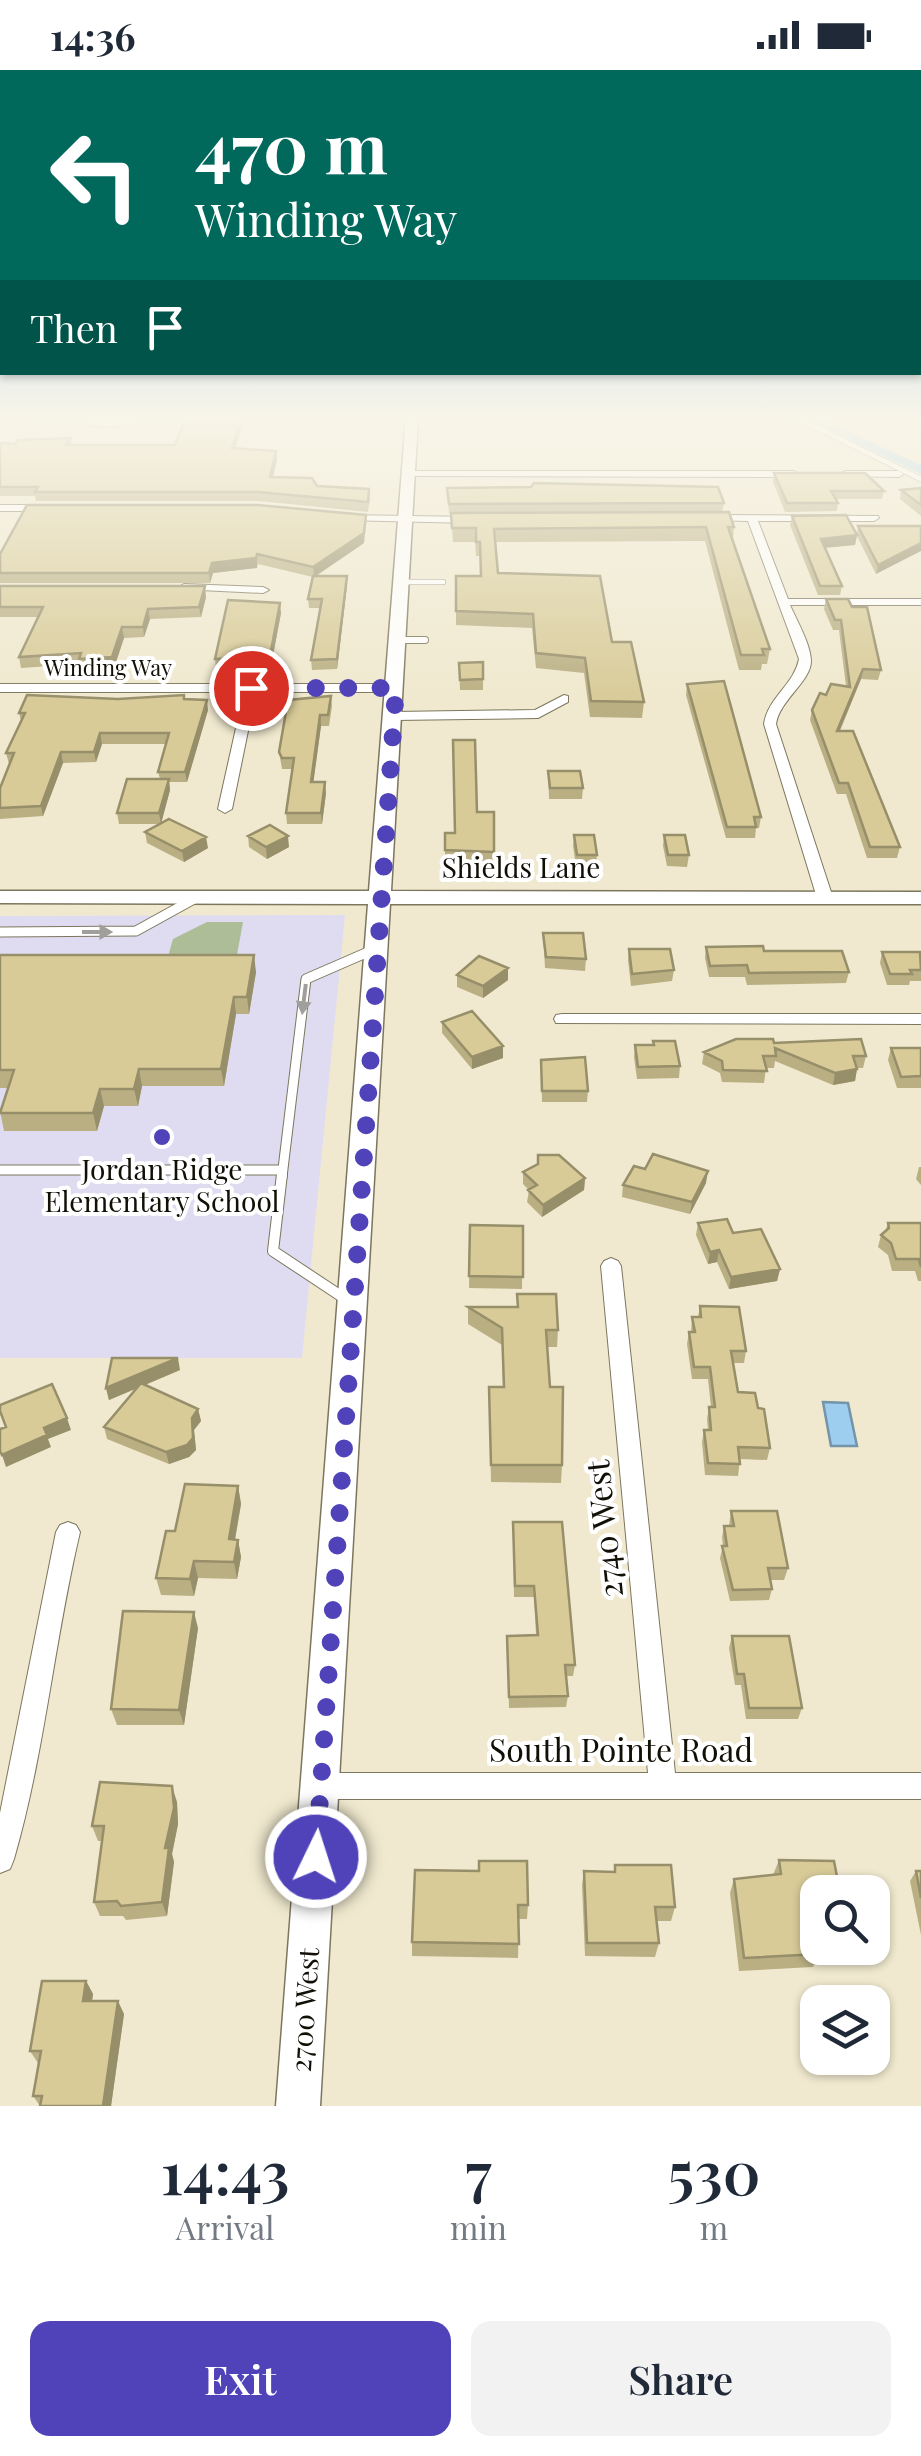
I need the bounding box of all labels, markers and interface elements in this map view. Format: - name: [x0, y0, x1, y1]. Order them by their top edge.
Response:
- text: 14:36: [50, 10, 136, 61]
- text: 470 m: [195, 98, 388, 192]
- icon: left: [30, 110, 160, 240]
- text: Winding Way: [195, 188, 457, 248]
- icon: arrive: [138, 300, 193, 355]
- text: Then: [30, 302, 118, 353]
- pin: [209, 646, 294, 731]
- street label: Winding Way: [43, 652, 172, 682]
- icon: arrive: [224, 661, 279, 716]
- street label: Shields Lane: [442, 848, 600, 885]
- one-way arrow: [82, 924, 114, 940]
- one-way arrow: [296, 983, 312, 1015]
- marker: Jordan Ridge Elementary School: [151, 1126, 173, 1148]
- place label: Jordan Ridge Elementary School: [45, 1150, 279, 1219]
- street label: 2740 West: [574, 1458, 631, 1600]
- street label: South Pointe Road: [489, 1727, 753, 1770]
- position arrow: [264, 1805, 368, 1909]
- map controls: [800, 1875, 890, 2075]
- button: search: [800, 1875, 890, 1965]
- street label: 2700 West: [281, 1945, 326, 2073]
- button: layers: [800, 1985, 890, 2075]
- text: 14:43: [161, 2130, 290, 2210]
- text: 7: [465, 2130, 492, 2210]
- text: 530: [667, 2130, 760, 2210]
- text: Arrival: [176, 2205, 274, 2248]
- text: min: [450, 2205, 507, 2248]
- text: m: [700, 2205, 728, 2248]
- button: Exit: [30, 2321, 451, 2436]
- button: Share: [471, 2321, 891, 2436]

